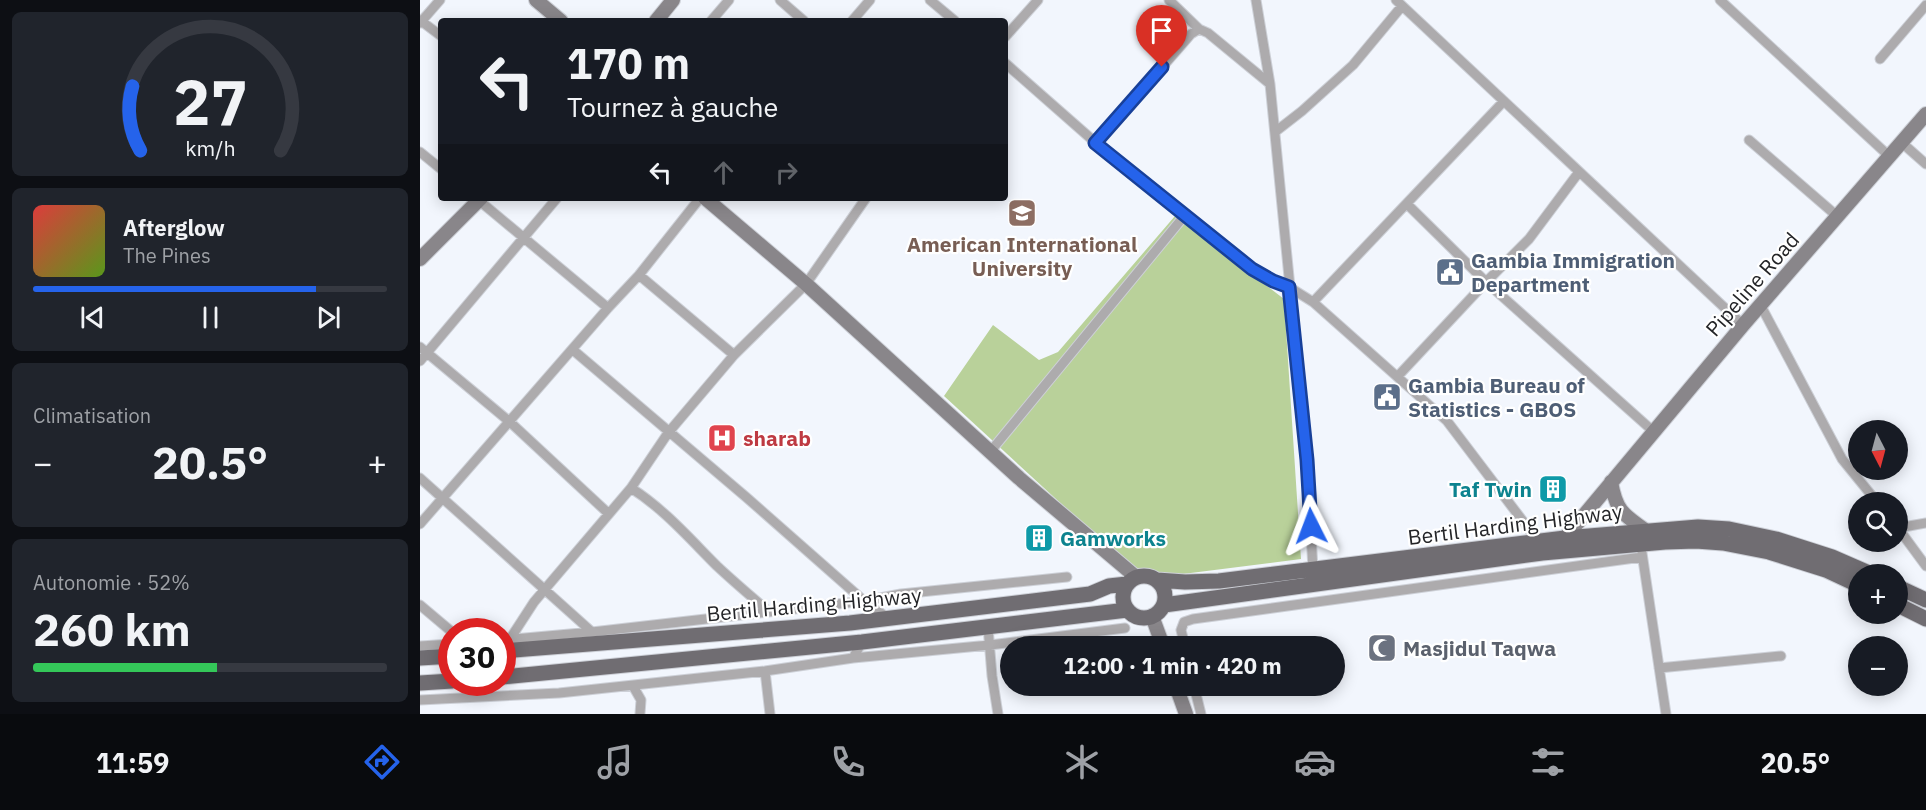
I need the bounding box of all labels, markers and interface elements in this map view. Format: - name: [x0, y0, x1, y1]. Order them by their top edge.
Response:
- pin: [1136, 5, 1187, 67]
- icon: arrive: [1145, 14, 1178, 47]
- text: 170 m: [567, 36, 690, 91]
- icon: left: [468, 42, 546, 120]
- text: 27: [173, 61, 247, 142]
- text: Tournez à gauche: [567, 89, 778, 124]
- text: km/h: [185, 134, 235, 162]
- icon: left: [644, 156, 677, 189]
- icon: ahead: [707, 156, 740, 189]
- icon: right: [770, 156, 803, 189]
- school or university icon: American International University: [1006, 197, 1038, 229]
- text: Afterglow: [123, 213, 225, 242]
- street label: Pipeline Road: [1699, 226, 1805, 342]
- place label: American International University: [907, 230, 1137, 282]
- text: The Pines: [123, 242, 211, 269]
- place label: Gambia Immigration Department: [1471, 246, 1675, 298]
- public building icon: Gambia Immigration Department: [1434, 256, 1466, 288]
- icon: previous: [76, 301, 109, 334]
- icon: pause: [194, 301, 227, 334]
- icon: next: [312, 301, 345, 334]
- place label: Gambia Bureau of Statistics - GBOS: [1408, 371, 1585, 423]
- public building icon: Gambia Bureau of Statistics - GBOS: [1371, 381, 1403, 413]
- text: Climatisation: [33, 402, 151, 429]
- north arrow: [1848, 420, 1908, 480]
- map controls: [1848, 420, 1908, 696]
- hospital icon: sharab: [706, 422, 738, 454]
- place label: sharab: [743, 424, 811, 452]
- text: 20.5°: [152, 433, 268, 491]
- text: −: [33, 441, 53, 484]
- text: +: [367, 441, 387, 484]
- building icon: Taf Twin: [1537, 473, 1569, 505]
- place label: Taf Twin: [1449, 475, 1532, 503]
- button: search: [1848, 492, 1908, 552]
- position arrow: [1279, 494, 1343, 558]
- street label: Bertil Harding Highway: [1406, 497, 1624, 551]
- building icon: Gamworks: [1023, 522, 1055, 554]
- place label: Gamworks: [1060, 524, 1166, 552]
- button: +: [1848, 564, 1908, 624]
- text: Autonomie · 52%: [33, 569, 190, 596]
- street label: Bertil Harding Highway: [705, 581, 923, 627]
- text: 260 km: [33, 600, 191, 658]
- speed limit sign: 30: [438, 618, 516, 696]
- mosque icon: Masjidul Taqwa: [1366, 632, 1398, 664]
- place label: Masjidul Taqwa: [1403, 634, 1556, 662]
- button: −: [1848, 636, 1908, 696]
- text: 12:00 · 1 min · 420 m: [1063, 651, 1282, 680]
- icon: directions: [361, 741, 403, 783]
- icon: music: [594, 741, 636, 783]
- icon: phone: [827, 741, 869, 783]
- icon: climate: [1061, 741, 1103, 783]
- icon: car: [1294, 741, 1336, 783]
- icon: filters: [1527, 741, 1569, 783]
- text: 11:59: [96, 745, 169, 780]
- text: 20.5°: [1761, 745, 1830, 780]

